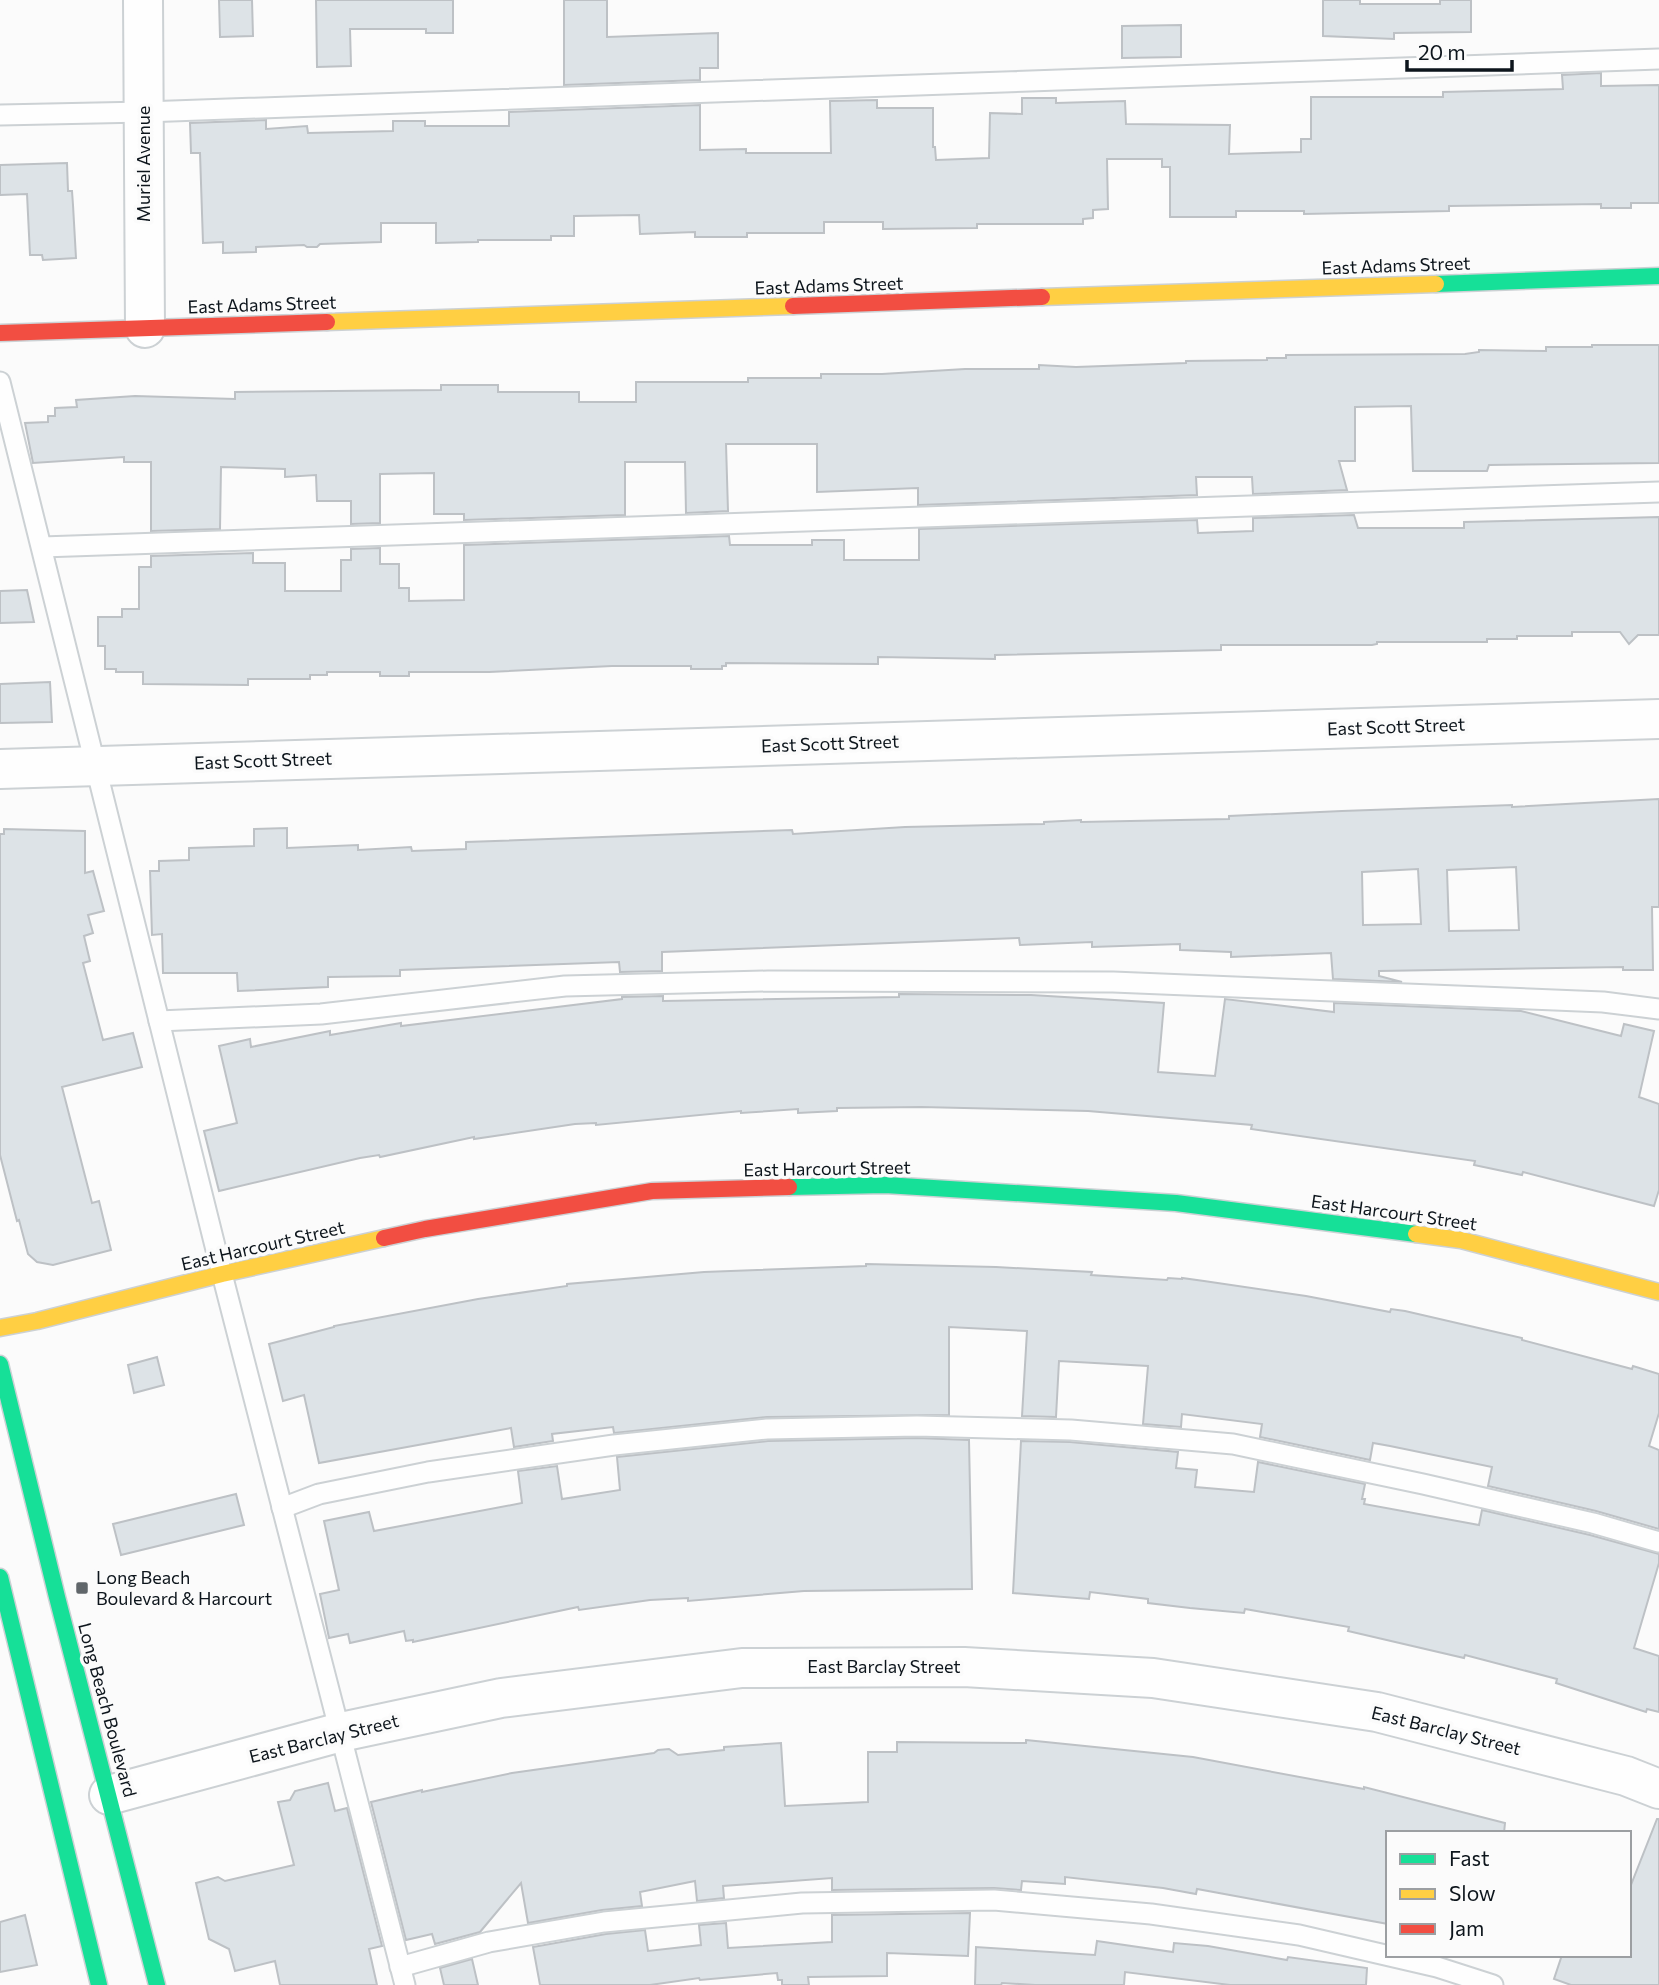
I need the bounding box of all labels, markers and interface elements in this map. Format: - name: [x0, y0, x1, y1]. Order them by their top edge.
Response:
- scale bar: [1407, 28, 1512, 72]
- text: 20 m: [1418, 39, 1466, 64]
- street label: Muriel Avenue: [132, 106, 154, 222]
- street label: East Adams Street: [1321, 251, 1471, 279]
- street label: East Adams Street: [754, 271, 904, 299]
- street label: East Adams Street: [187, 290, 337, 318]
- street label: East Scott Street: [1327, 713, 1465, 739]
- street label: East Scott Street: [761, 730, 899, 756]
- street label: East Scott Street: [194, 747, 332, 773]
- street label: East Harcourt Street: [743, 1156, 911, 1180]
- street label: East Harcourt Street: [1310, 1189, 1479, 1235]
- street label: East Harcourt Street: [179, 1215, 347, 1275]
- place label: Long Beach Boulevard & Harcourt: [96, 1566, 272, 1609]
- marker: Long Beach Boulevard & Harcourt: [74, 1580, 90, 1596]
- street label: Long Beach Boulevard: [74, 1620, 142, 1799]
- street label: East Barclay Street: [807, 1655, 961, 1677]
- street label: East Barclay Street: [1369, 1701, 1523, 1759]
- street label: East Barclay Street: [247, 1709, 401, 1767]
- legend: [1386, 1831, 1631, 1957]
- text: Fast: [1449, 1845, 1490, 1870]
- text: Slow: [1449, 1880, 1496, 1905]
- text: Jam: [1449, 1915, 1484, 1940]

